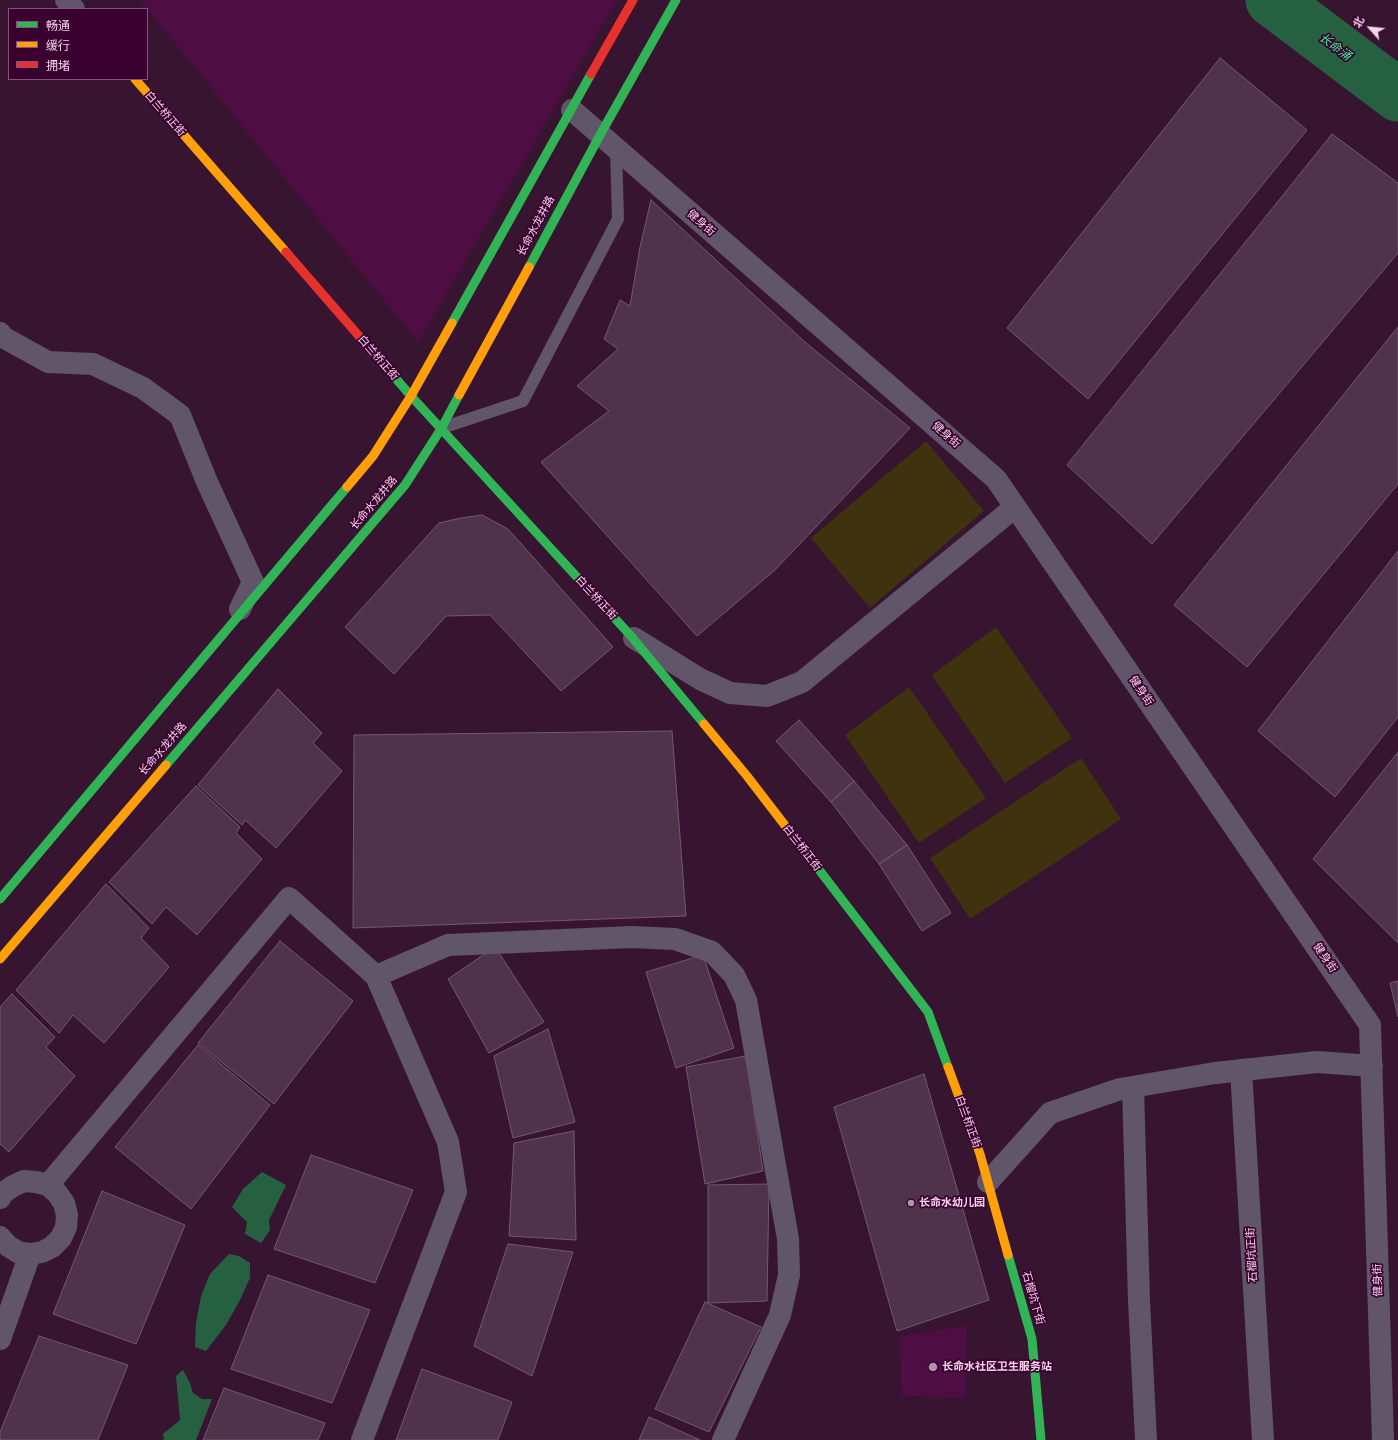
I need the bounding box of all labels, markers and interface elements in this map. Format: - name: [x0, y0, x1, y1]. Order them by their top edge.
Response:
- legend: [8, 8, 148, 80]
- north arrow: [1350, 8, 1390, 48]
- text: 北: [1351, 14, 1367, 30]
- text: 畅通: [46, 19, 70, 33]
- water label: 长命涌: [1316, 30, 1354, 64]
- text: 缓行: [46, 39, 70, 53]
- text: 拥堵: [46, 59, 70, 73]
- street label: 白兰桥正街: [142, 89, 188, 139]
- street label: 长命水龙井路: [515, 194, 557, 258]
- street label: 健身街: [684, 207, 718, 239]
- street label: 白兰桥正街: [355, 333, 401, 383]
- street label: 健身街: [929, 419, 963, 451]
- street label: 长命水龙井路: [348, 473, 400, 533]
- street label: 白兰桥正街: [572, 573, 620, 623]
- street label: 健身街: [1126, 674, 1156, 708]
- street label: 长命水龙井路: [136, 720, 190, 778]
- street label: 白兰桥正街: [780, 822, 824, 874]
- street label: 健身街: [1310, 941, 1340, 975]
- street label: 白兰桥正街: [952, 1094, 984, 1150]
- place label: 长命水幼儿园: [919, 1196, 985, 1210]
- marker: 长命水幼儿园: [906, 1198, 916, 1208]
- street label: 石榴坑正街: [1244, 1227, 1260, 1283]
- street label: 健身街: [1371, 1263, 1385, 1297]
- street label: 石榴坑下街: [1019, 1270, 1047, 1326]
- place label: 长命水社区卫生服务站: [942, 1360, 1052, 1374]
- marker: 长命水社区卫生服务站: [927, 1361, 939, 1373]

